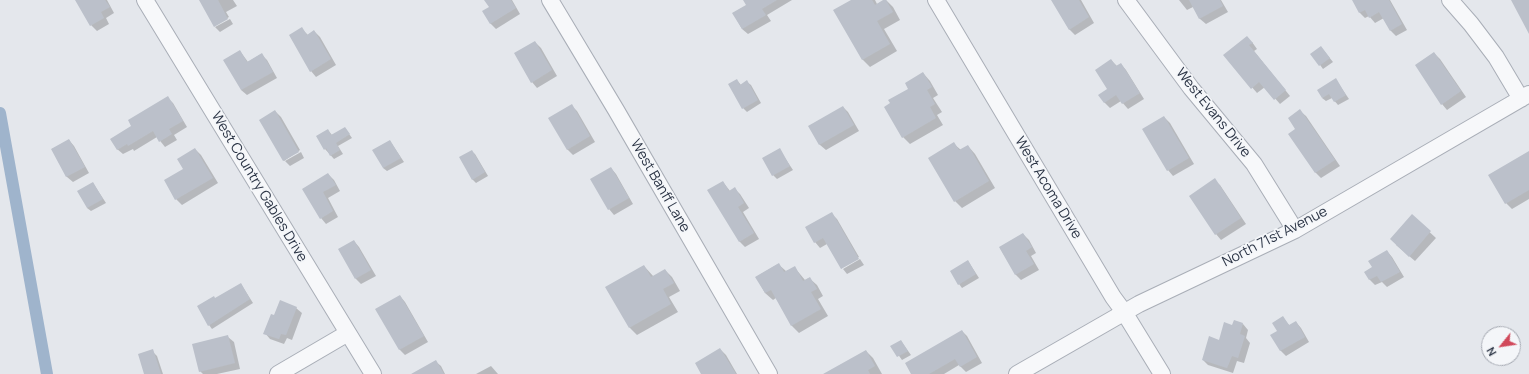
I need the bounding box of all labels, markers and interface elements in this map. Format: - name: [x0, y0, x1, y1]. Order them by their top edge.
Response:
- street label: West Evans Drive: [1172, 65, 1254, 161]
- street label: West Country Gables Drive: [207, 109, 311, 265]
- street label: West Acoma Drive: [1011, 134, 1085, 242]
- street label: West Banff Lane: [627, 137, 693, 235]
- street label: North 71st Avenue: [1220, 203, 1330, 271]
- north arrow: [1481, 326, 1521, 366]
- text: N: [1483, 345, 1500, 359]

